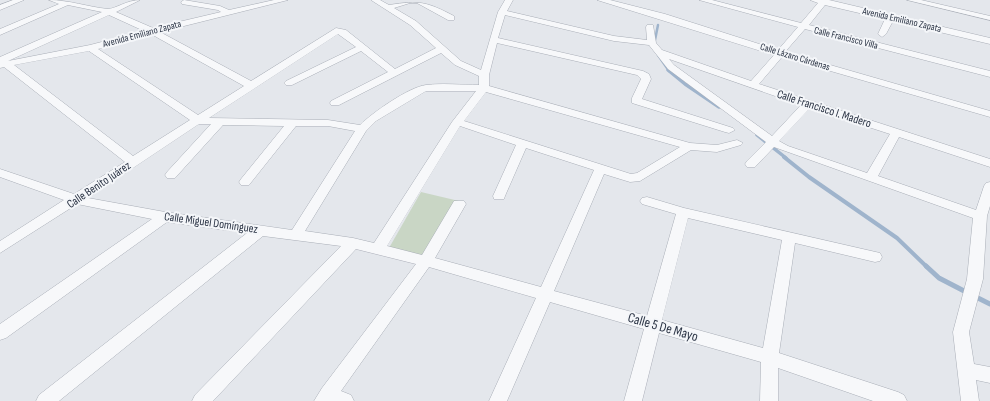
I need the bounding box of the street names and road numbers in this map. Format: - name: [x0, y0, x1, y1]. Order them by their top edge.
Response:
- street label: Avenida Emiliano Zapata: [860, 5, 943, 35]
- street label: Avenida Emiliano Zapata: [101, 18, 183, 50]
- street label: Calle Francisco Villa: [813, 24, 879, 52]
- street label: Calle Lázaro Cárdenas: [759, 41, 832, 73]
- street label: Calle Francisco I. Madero: [775, 87, 873, 131]
- street label: Calle Benito Juárez: [64, 158, 134, 212]
- street label: Calle Miguel Domínguez: [163, 209, 259, 237]
- street label: Calle 5 De Mayo: [626, 309, 700, 345]

